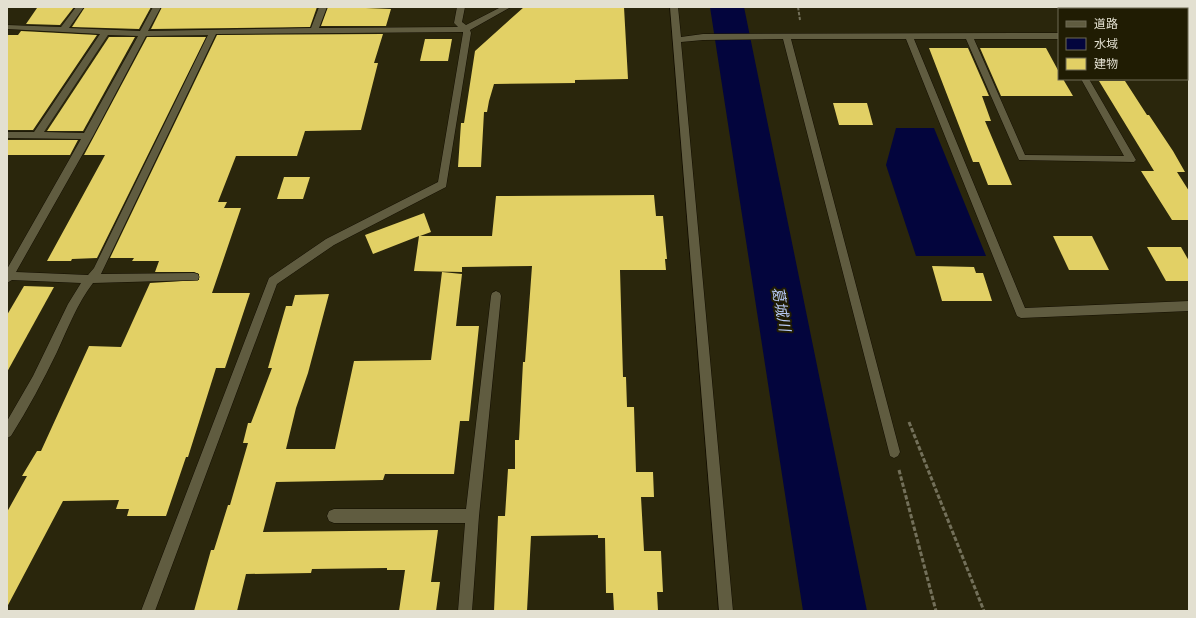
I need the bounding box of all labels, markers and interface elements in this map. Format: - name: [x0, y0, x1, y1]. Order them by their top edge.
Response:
- legend: [1058, 8, 1188, 80]
- text: 道路: [1094, 16, 1118, 31]
- text: 水域: [1094, 36, 1118, 51]
- text: 建物: [1094, 56, 1118, 71]
- water label: 葛城川: [768, 285, 795, 335]

